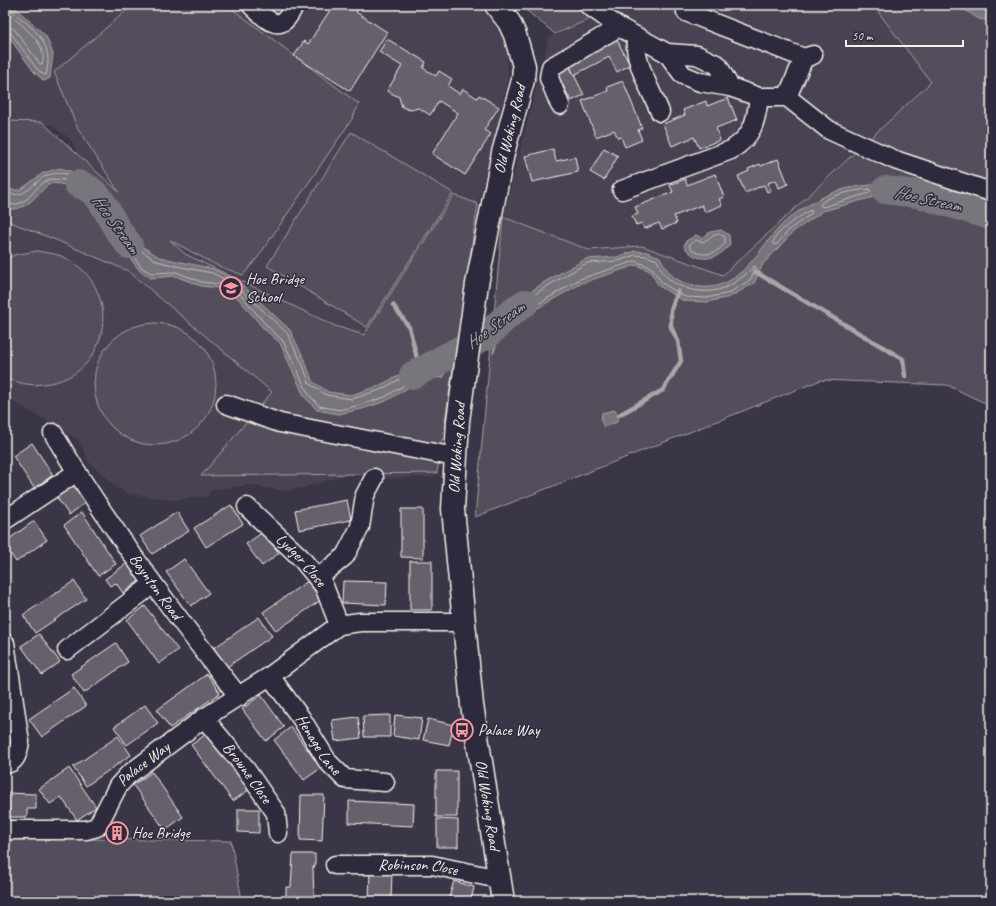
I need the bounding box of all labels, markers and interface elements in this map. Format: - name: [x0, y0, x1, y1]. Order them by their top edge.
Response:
- scale bar: [846, 22, 963, 48]
- text: 50 m: [852, 28, 874, 44]
- street label: Old Woking Road: [489, 80, 531, 176]
- water label: Hoe Stream: [893, 181, 965, 217]
- water label: Hoe Stream: [88, 190, 145, 259]
- place label: Hoe Bridge School: [246, 269, 306, 307]
- school or university icon: Hoe Bridge School: [218, 275, 244, 301]
- water label: Hoe Stream: [461, 296, 530, 353]
- street label: Old Woking Road: [444, 399, 470, 494]
- street label: Lydger Close: [272, 529, 332, 592]
- street label: Baynton Road: [125, 550, 188, 626]
- street label: Henage Lane: [291, 711, 347, 781]
- bus stop icon: Palace Way: [449, 717, 475, 743]
- place label: Palace Way: [478, 720, 541, 740]
- street label: Palace Way: [112, 736, 175, 791]
- street label: Browne Close: [218, 738, 277, 809]
- street label: Old Woking Road: [471, 758, 505, 854]
- building icon: Hoe Bridge: [104, 820, 130, 846]
- place label: Hoe Bridge: [132, 823, 192, 843]
- street label: Robinson Close: [378, 855, 461, 880]

